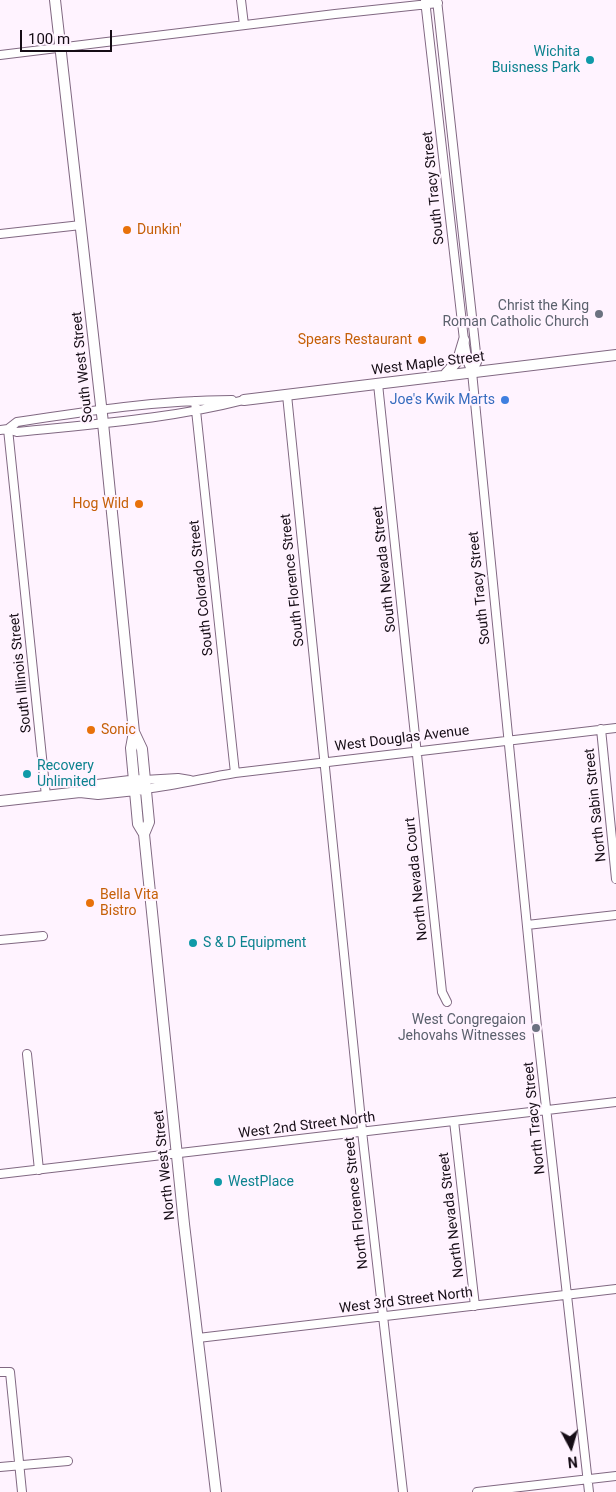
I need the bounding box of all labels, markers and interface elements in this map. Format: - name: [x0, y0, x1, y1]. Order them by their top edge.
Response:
- scale bar: [22, 20, 115, 52]
- text: 100 m: [28, 30, 70, 48]
- place label: Wichita Buisness Park: [492, 44, 580, 76]
- marker: Wichita Buisness Park: [584, 54, 596, 66]
- street label: South Tracy Street: [420, 130, 448, 246]
- place label: Dunkin': [137, 222, 182, 238]
- marker: Dunkin': [121, 224, 133, 236]
- place label: Christ the King Roman Catholic Church: [442, 298, 589, 331]
- marker: Christ the King Roman Catholic Church: [593, 308, 605, 320]
- street label: South West Street: [69, 311, 97, 423]
- place label: Spears Restaurant: [298, 332, 412, 348]
- marker: Spears Restaurant: [416, 334, 428, 346]
- street label: West Maple Street: [370, 349, 486, 379]
- place label: Joe's Kwik Marts: [390, 392, 495, 408]
- marker: Joe's Kwik Marts: [499, 394, 511, 406]
- place label: Hog Wild: [73, 496, 129, 512]
- marker: Hog Wild: [133, 498, 145, 510]
- street label: South Nevada Street: [370, 505, 400, 633]
- street label: South Florence Street: [278, 513, 308, 647]
- street label: South Colorado Street: [187, 519, 217, 657]
- street label: South Tracy Street: [466, 530, 494, 646]
- street label: South Illinois Street: [6, 612, 36, 734]
- place label: Sonic: [101, 722, 136, 738]
- street label: West Douglas Avenue: [334, 722, 470, 756]
- marker: Sonic: [85, 724, 97, 736]
- street label: North Sabin Street: [582, 747, 610, 863]
- place label: Recovery Unlimited: [37, 758, 96, 790]
- marker: Recovery Unlimited: [21, 768, 33, 780]
- street label: North Nevada Court: [402, 817, 432, 941]
- place label: Bella Vita Bistro: [100, 887, 159, 920]
- marker: Bella Vita Bistro: [84, 897, 96, 909]
- place label: S & D Equipment: [203, 935, 306, 951]
- marker: S & D Equipment: [187, 937, 199, 949]
- place label: West Congregaion Jehovahs Witnesses: [398, 1012, 526, 1044]
- marker: West Congregaion Jehovahs Witnesses: [530, 1022, 542, 1034]
- street label: North Tracy Street: [521, 1061, 549, 1175]
- street label: North West Street: [151, 1109, 179, 1221]
- street label: West 2nd Street North: [238, 1109, 376, 1143]
- street label: North Florence Street: [342, 1136, 372, 1270]
- street label: North Nevada Street: [436, 1151, 468, 1279]
- place label: WestPlace: [228, 1174, 294, 1190]
- marker: WestPlace: [212, 1176, 224, 1188]
- street label: West 3rd Street North: [338, 1284, 474, 1318]
- north arrow: [546, 1422, 596, 1472]
- text: N: [567, 1453, 578, 1470]

